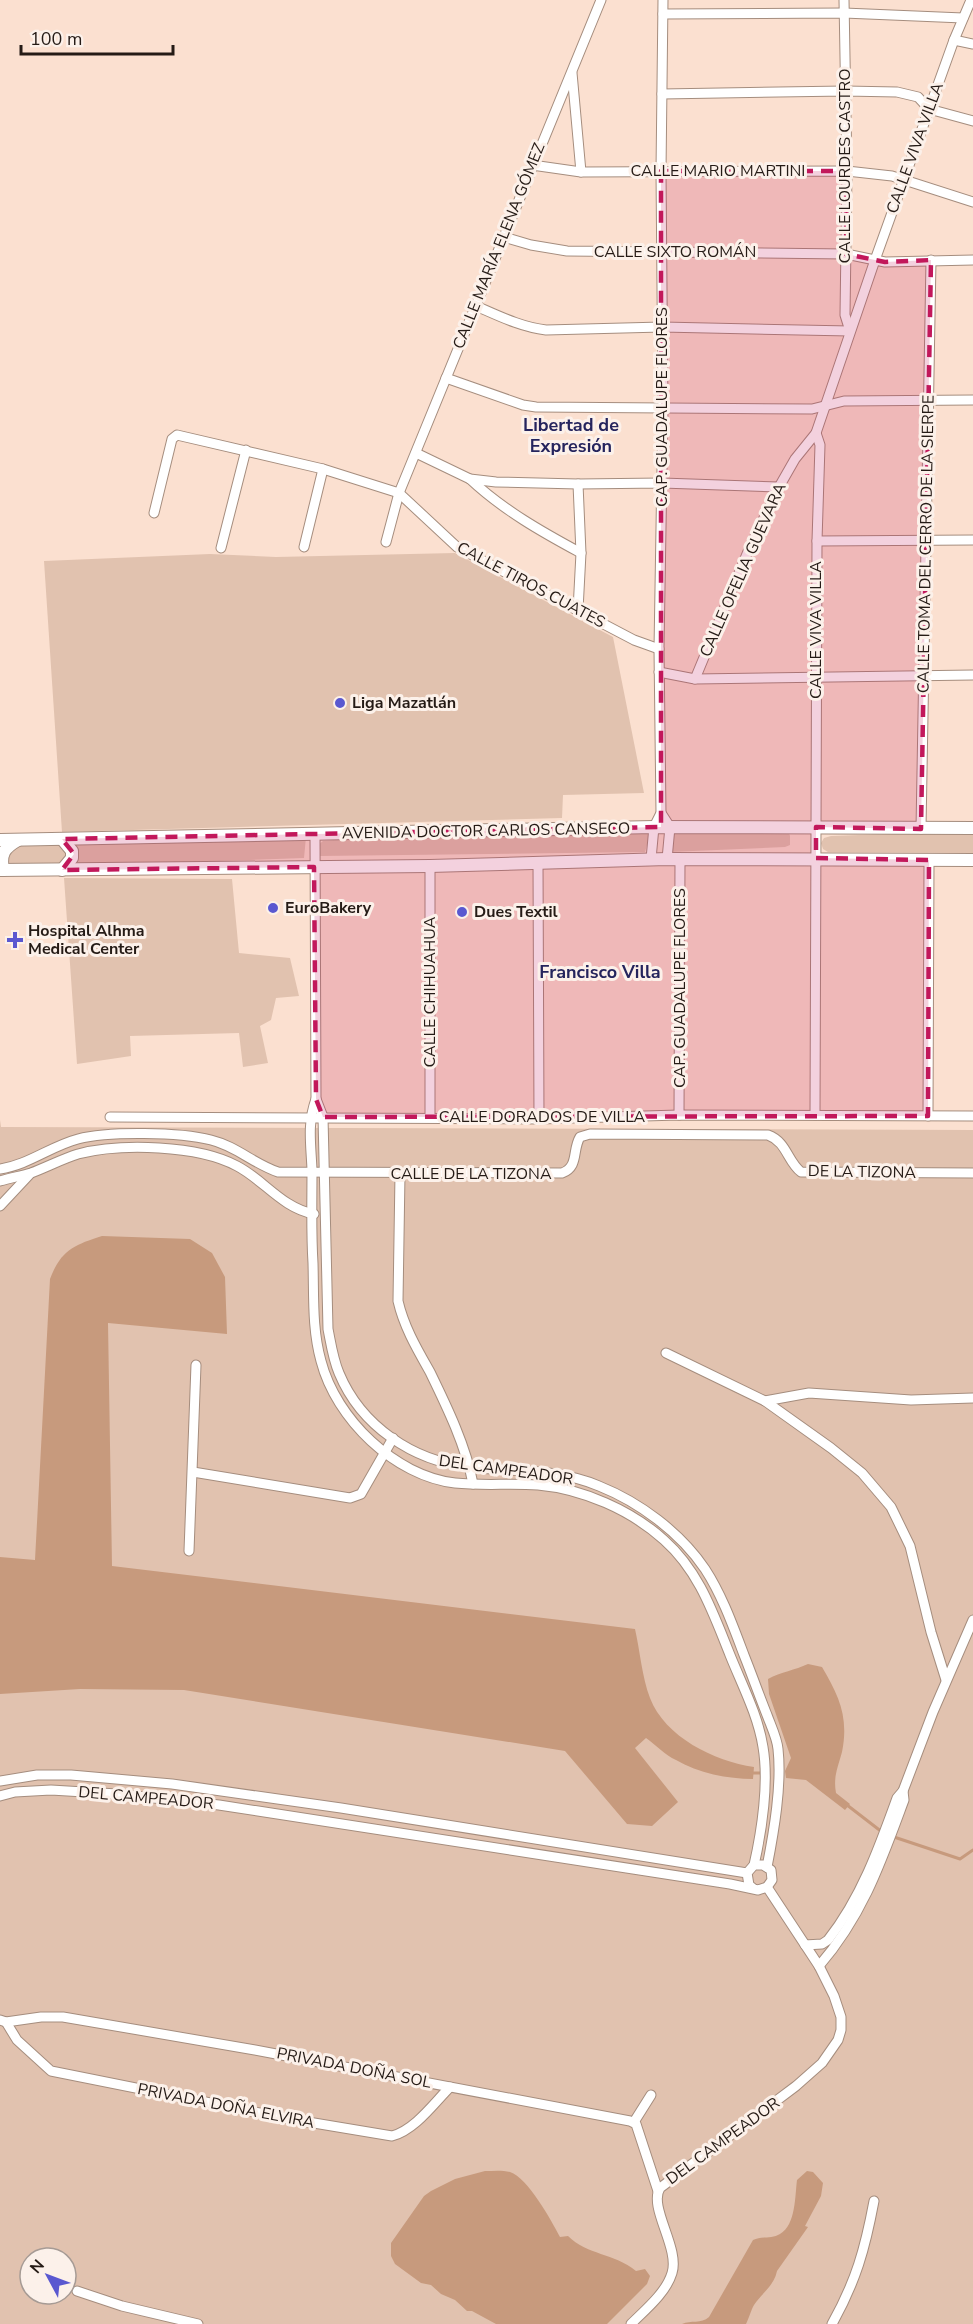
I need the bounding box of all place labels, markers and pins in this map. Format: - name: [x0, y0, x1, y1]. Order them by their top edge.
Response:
- place label: Liga Mazatlán: [352, 692, 456, 714]
- marker: Liga Mazatlán: [333, 696, 347, 710]
- place label: EuroBakery: [285, 897, 372, 919]
- marker: EuroBakery: [266, 901, 280, 915]
- place label: Dues Textil: [474, 901, 558, 923]
- marker: Dues Textil: [455, 905, 469, 919]
- place label: Hospital Alhma Medical Center: [28, 920, 145, 960]
- marker: Hospital Alhma Medical Center: [6, 931, 24, 949]

